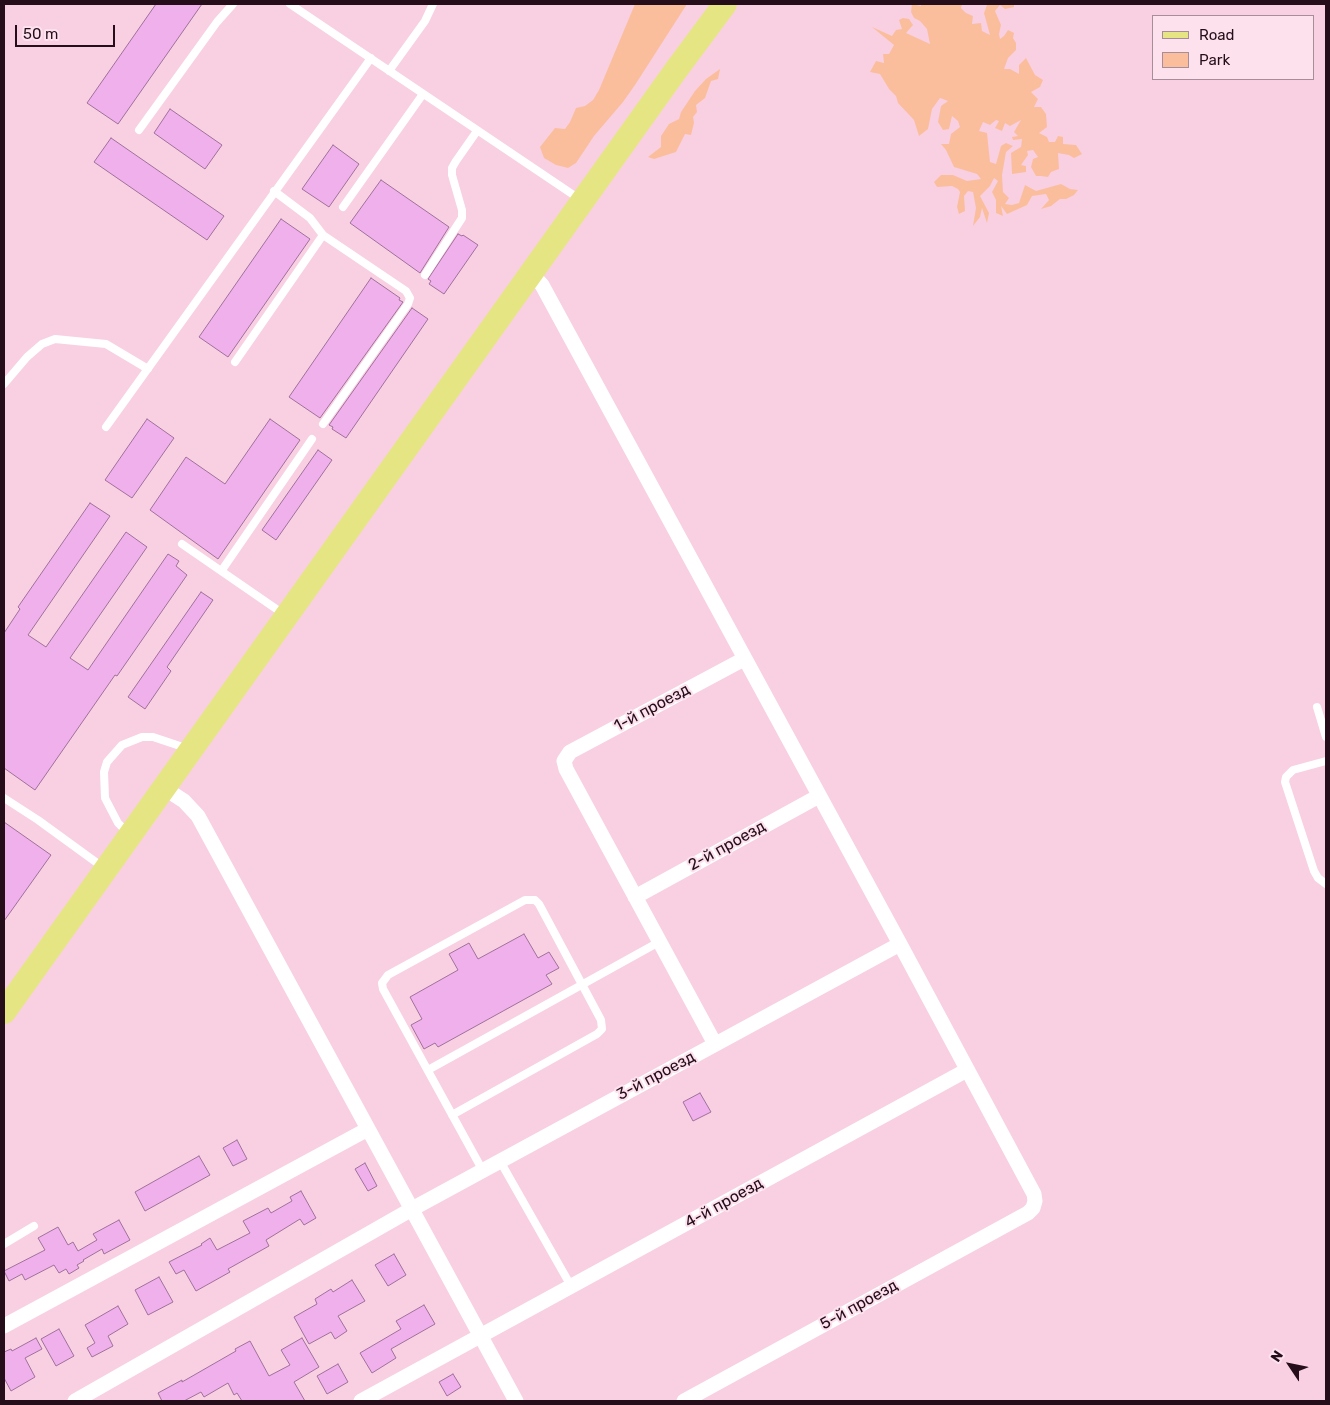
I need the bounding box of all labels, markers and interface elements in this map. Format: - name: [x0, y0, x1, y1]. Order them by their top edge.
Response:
- scale bar: [18, 15, 118, 47]
- legend: [1152, 15, 1315, 80]
- text: 50 m: [23, 25, 58, 43]
- text: Road: [1199, 26, 1235, 44]
- text: Park: [1199, 51, 1230, 69]
- street label: 1-й проезд: [611, 680, 693, 736]
- street label: 2-й проезд: [685, 817, 769, 875]
- street label: 3-й проезд: [614, 1047, 698, 1105]
- street label: 4-й проезд: [682, 1174, 766, 1232]
- street label: 5-й проезд: [817, 1276, 901, 1334]
- north arrow: [1265, 1340, 1315, 1390]
- text: N: [1267, 1347, 1287, 1365]

